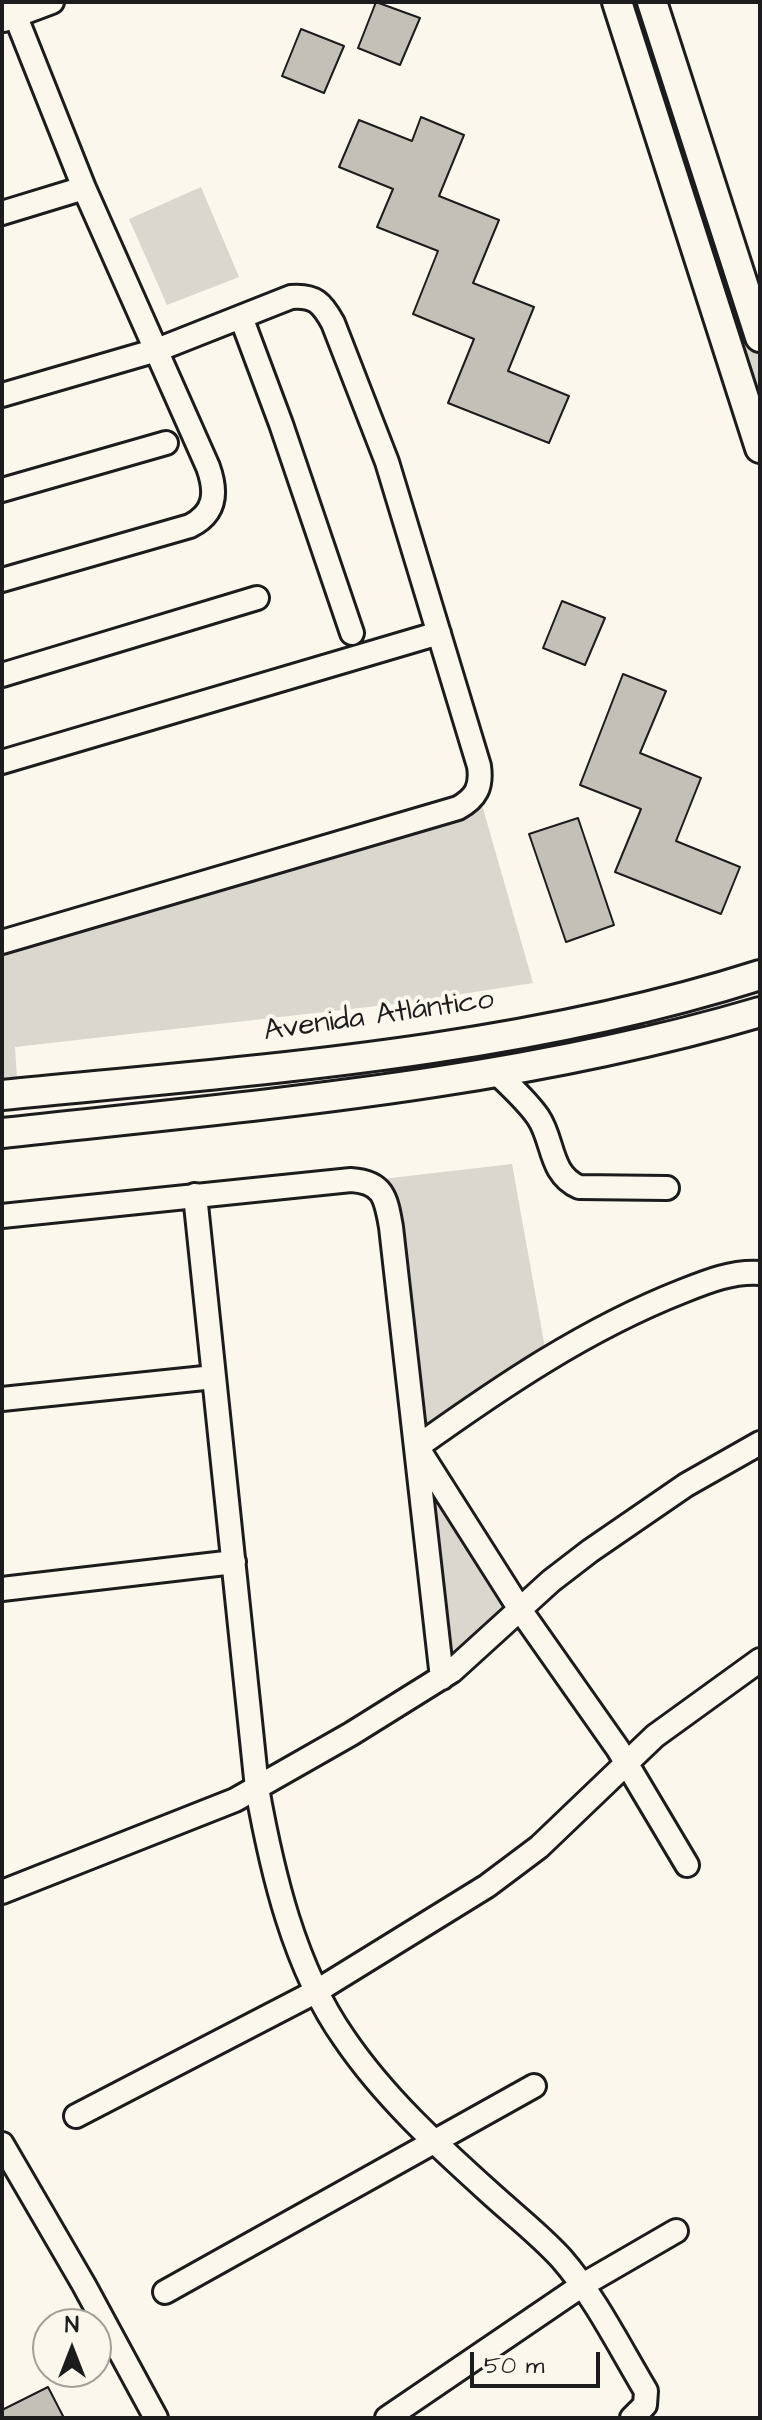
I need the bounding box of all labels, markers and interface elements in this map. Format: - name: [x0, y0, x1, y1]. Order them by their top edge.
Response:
- street label: Avenida Atlántico: [262, 983, 496, 1051]
- north arrow: [32, 2308, 112, 2388]
- text: N: [65, 2310, 79, 2341]
- scale bar: [474, 2336, 604, 2386]
- text: 50 m: [484, 2349, 544, 2383]

